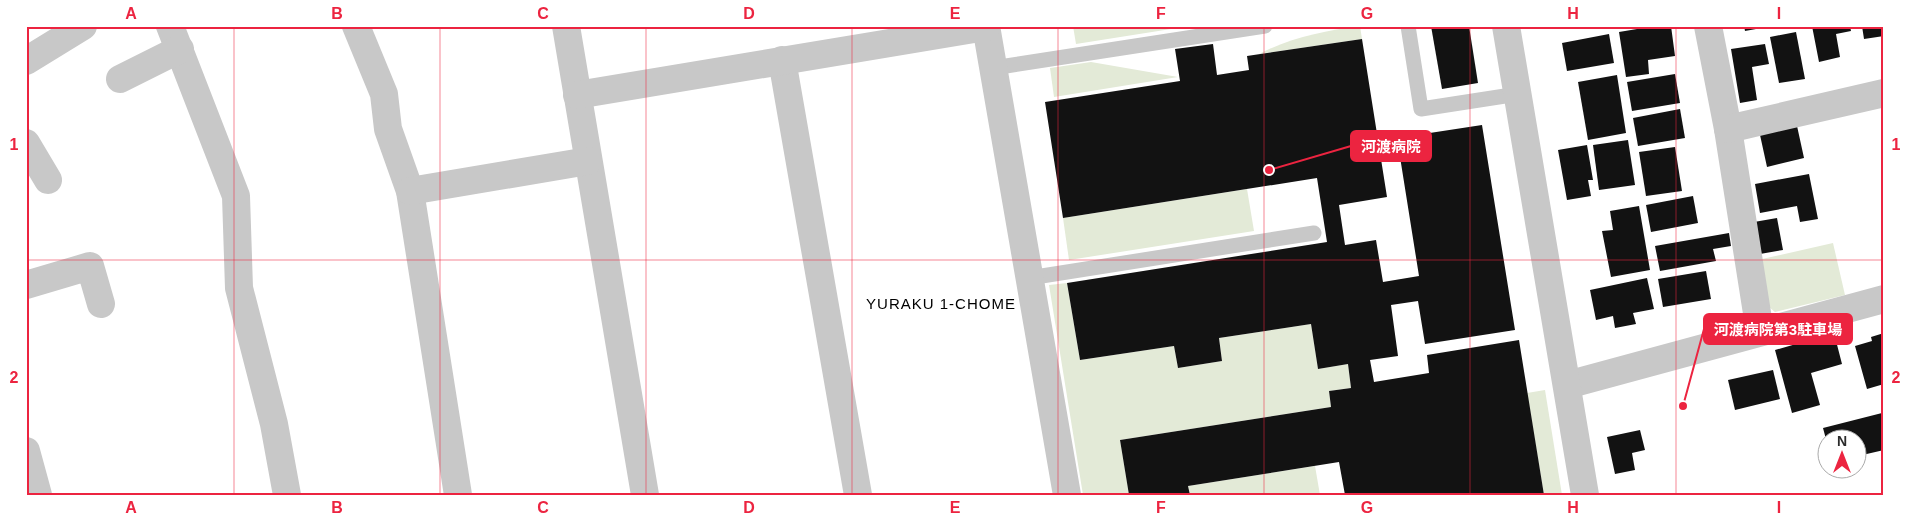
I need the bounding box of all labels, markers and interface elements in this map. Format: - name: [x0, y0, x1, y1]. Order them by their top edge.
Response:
- text: A: [125, 5, 137, 22]
- text: B: [331, 5, 343, 22]
- text: C: [537, 5, 549, 22]
- text: D: [743, 5, 755, 22]
- text: E: [950, 5, 961, 22]
- text: F: [1156, 5, 1166, 22]
- text: G: [1361, 5, 1373, 22]
- text: H: [1567, 5, 1579, 22]
- text: I: [1777, 5, 1781, 22]
- callout: 河渡病院: [1351, 131, 1431, 161]
- text: 1: [10, 136, 19, 153]
- text: 1: [1892, 136, 1901, 153]
- text: 河渡病院: [1361, 138, 1421, 155]
- district label: YURAKU 1-CHOME: [866, 295, 1016, 312]
- callout: 河渡病院第3駐車場: [1704, 314, 1852, 344]
- text: 河渡病院第3駐車場: [1714, 321, 1842, 338]
- text: 2: [10, 369, 19, 386]
- text: 2: [1892, 369, 1901, 386]
- north arrow: [1818, 428, 1868, 478]
- text: N: [1837, 433, 1847, 449]
- text: A: [125, 499, 137, 516]
- text: B: [331, 499, 343, 516]
- text: C: [537, 499, 549, 516]
- text: D: [743, 499, 755, 516]
- text: E: [950, 499, 961, 516]
- text: F: [1156, 499, 1166, 516]
- text: G: [1361, 499, 1373, 516]
- text: H: [1567, 499, 1579, 516]
- text: I: [1777, 499, 1781, 516]

